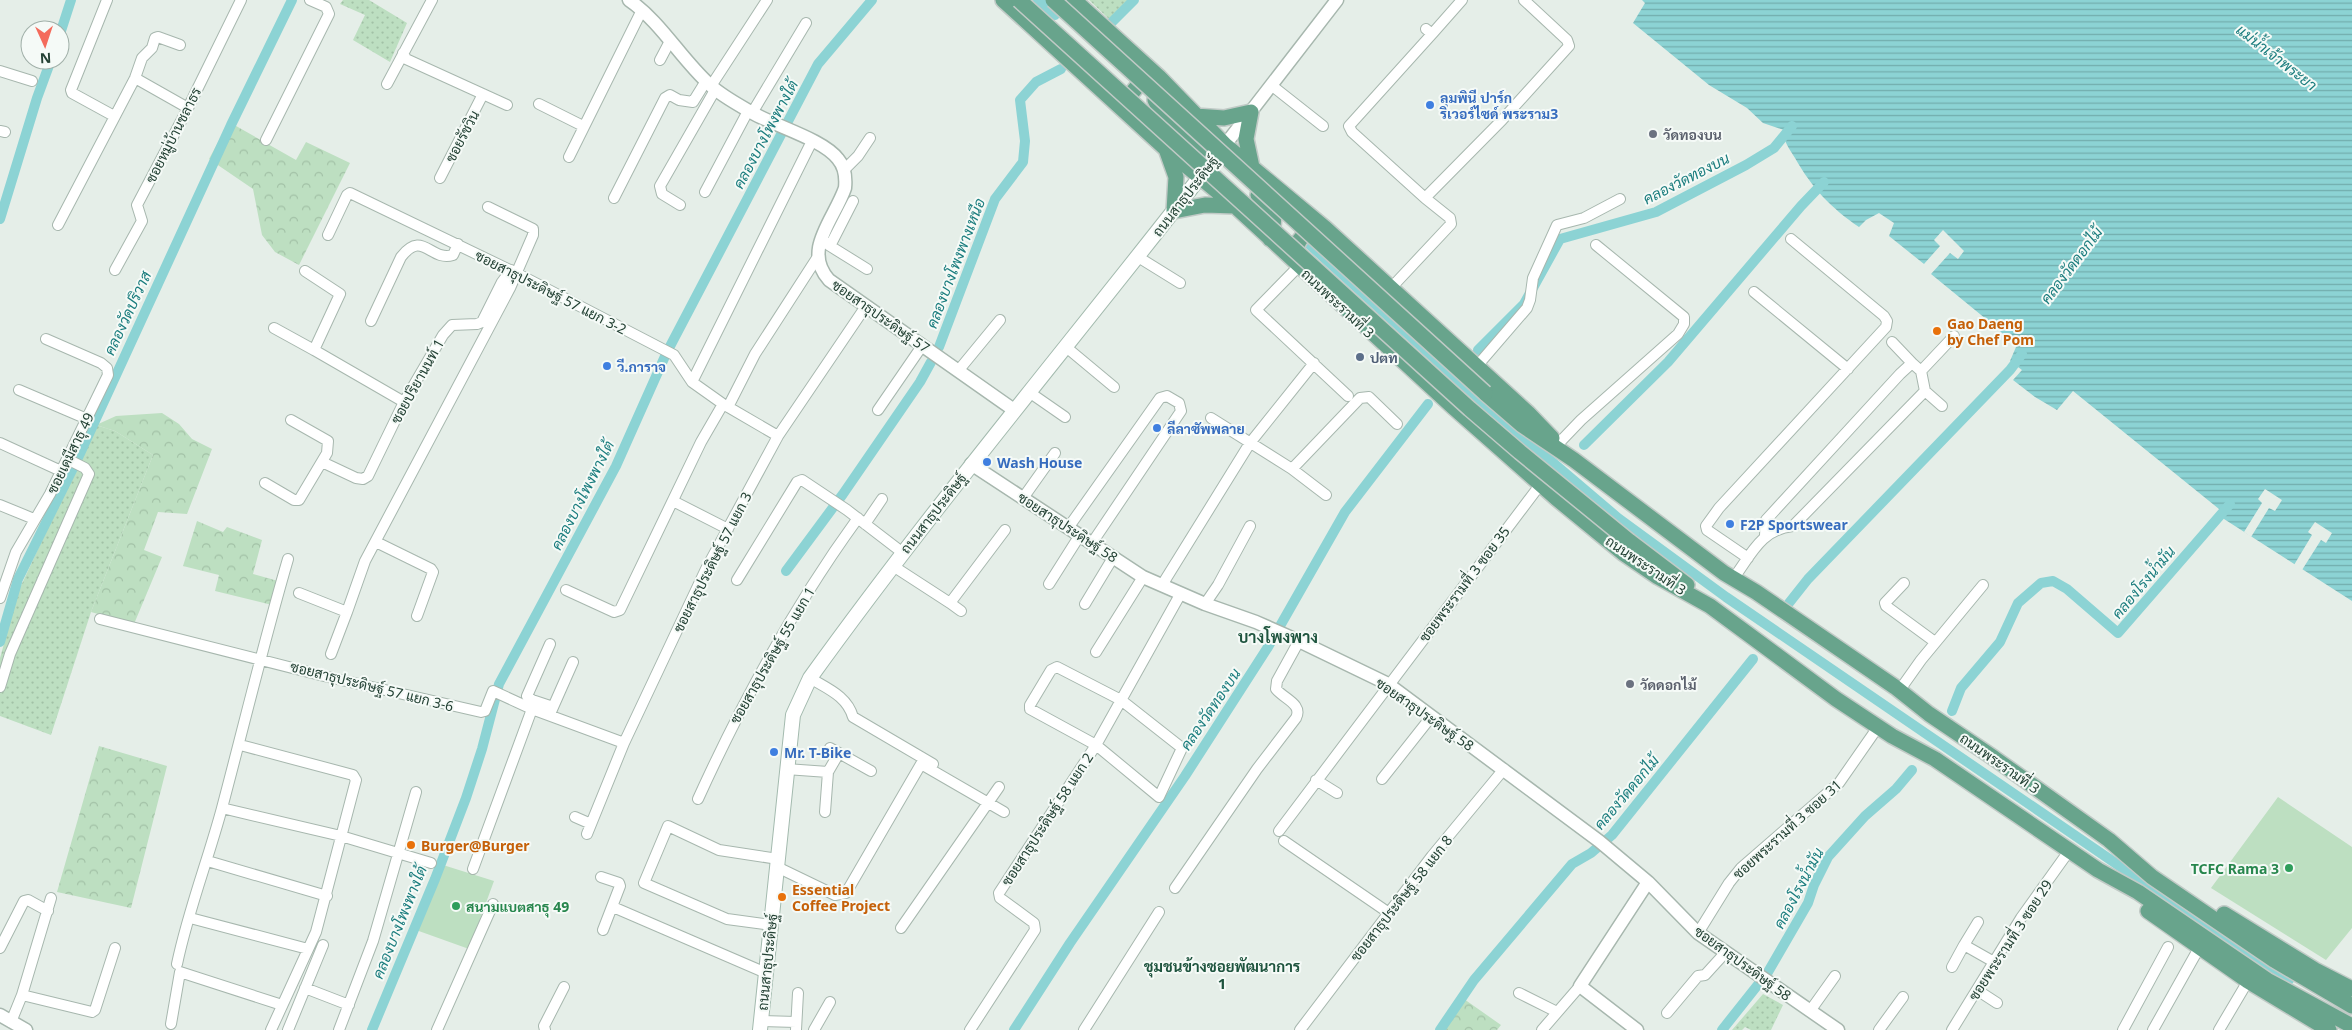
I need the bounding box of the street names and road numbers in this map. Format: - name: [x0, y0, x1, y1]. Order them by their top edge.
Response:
- street label: ซอยหมู่บ้านชลาธร: [141, 84, 206, 186]
- street label: ซอยรัชวิน: [440, 107, 484, 165]
- street label: ถนนสาธุประดิษฐ์: [1148, 152, 1223, 241]
- street label: ซอยสาธุประดิษฐ์ 57 แยก 3-2: [472, 245, 630, 339]
- street label: ถนนพระรามที่ 3: [1297, 263, 1380, 342]
- street label: ซอยสาธุประดิษฐ์ 57: [828, 275, 934, 358]
- street label: ซอยปริยานนท์ 1: [386, 335, 448, 427]
- street label: ซอยเดมีสาธุ 49: [42, 409, 99, 497]
- street label: ถนนสาธุประดิษฐ์: [896, 469, 971, 558]
- street label: ซอยสาธุประดิษฐ์ 58: [1014, 488, 1122, 567]
- street label: ซอยสาธุประดิษฐ์ 57 แยก 3: [668, 489, 757, 636]
- street label: ซอยพระรามที่ 3 ซอย 35: [1413, 521, 1514, 646]
- street label: ถนนพระรามที่ 3: [1602, 529, 1691, 599]
- street label: ซอยสาธุประดิษฐ์ 55 แยก 1: [725, 583, 820, 727]
- street label: ซอยสาธุประดิษฐ์ 57 แยก 3-6: [288, 656, 456, 716]
- street label: ซอยสาธุประดิษฐ์ 58: [1372, 673, 1478, 756]
- street label: ถนนพระรามที่ 3: [1956, 727, 2045, 798]
- street label: ซอยสาธุประดิษฐ์ 58 แยก 2: [997, 749, 1098, 890]
- street label: ซอยพระรามที่ 3 ซอย 31: [1727, 773, 1846, 883]
- street label: ซอยสาธุประดิษฐ์ 58 แยก 8: [1346, 831, 1457, 966]
- street label: ซอยพระรามที่ 3 ซอย 29: [1962, 875, 2056, 1004]
- street label: ถนนสาธุประดิษฐ์: [752, 913, 783, 1011]
- street label: ซอยสาธุประดิษฐ์ 58: [1690, 921, 1795, 1006]

